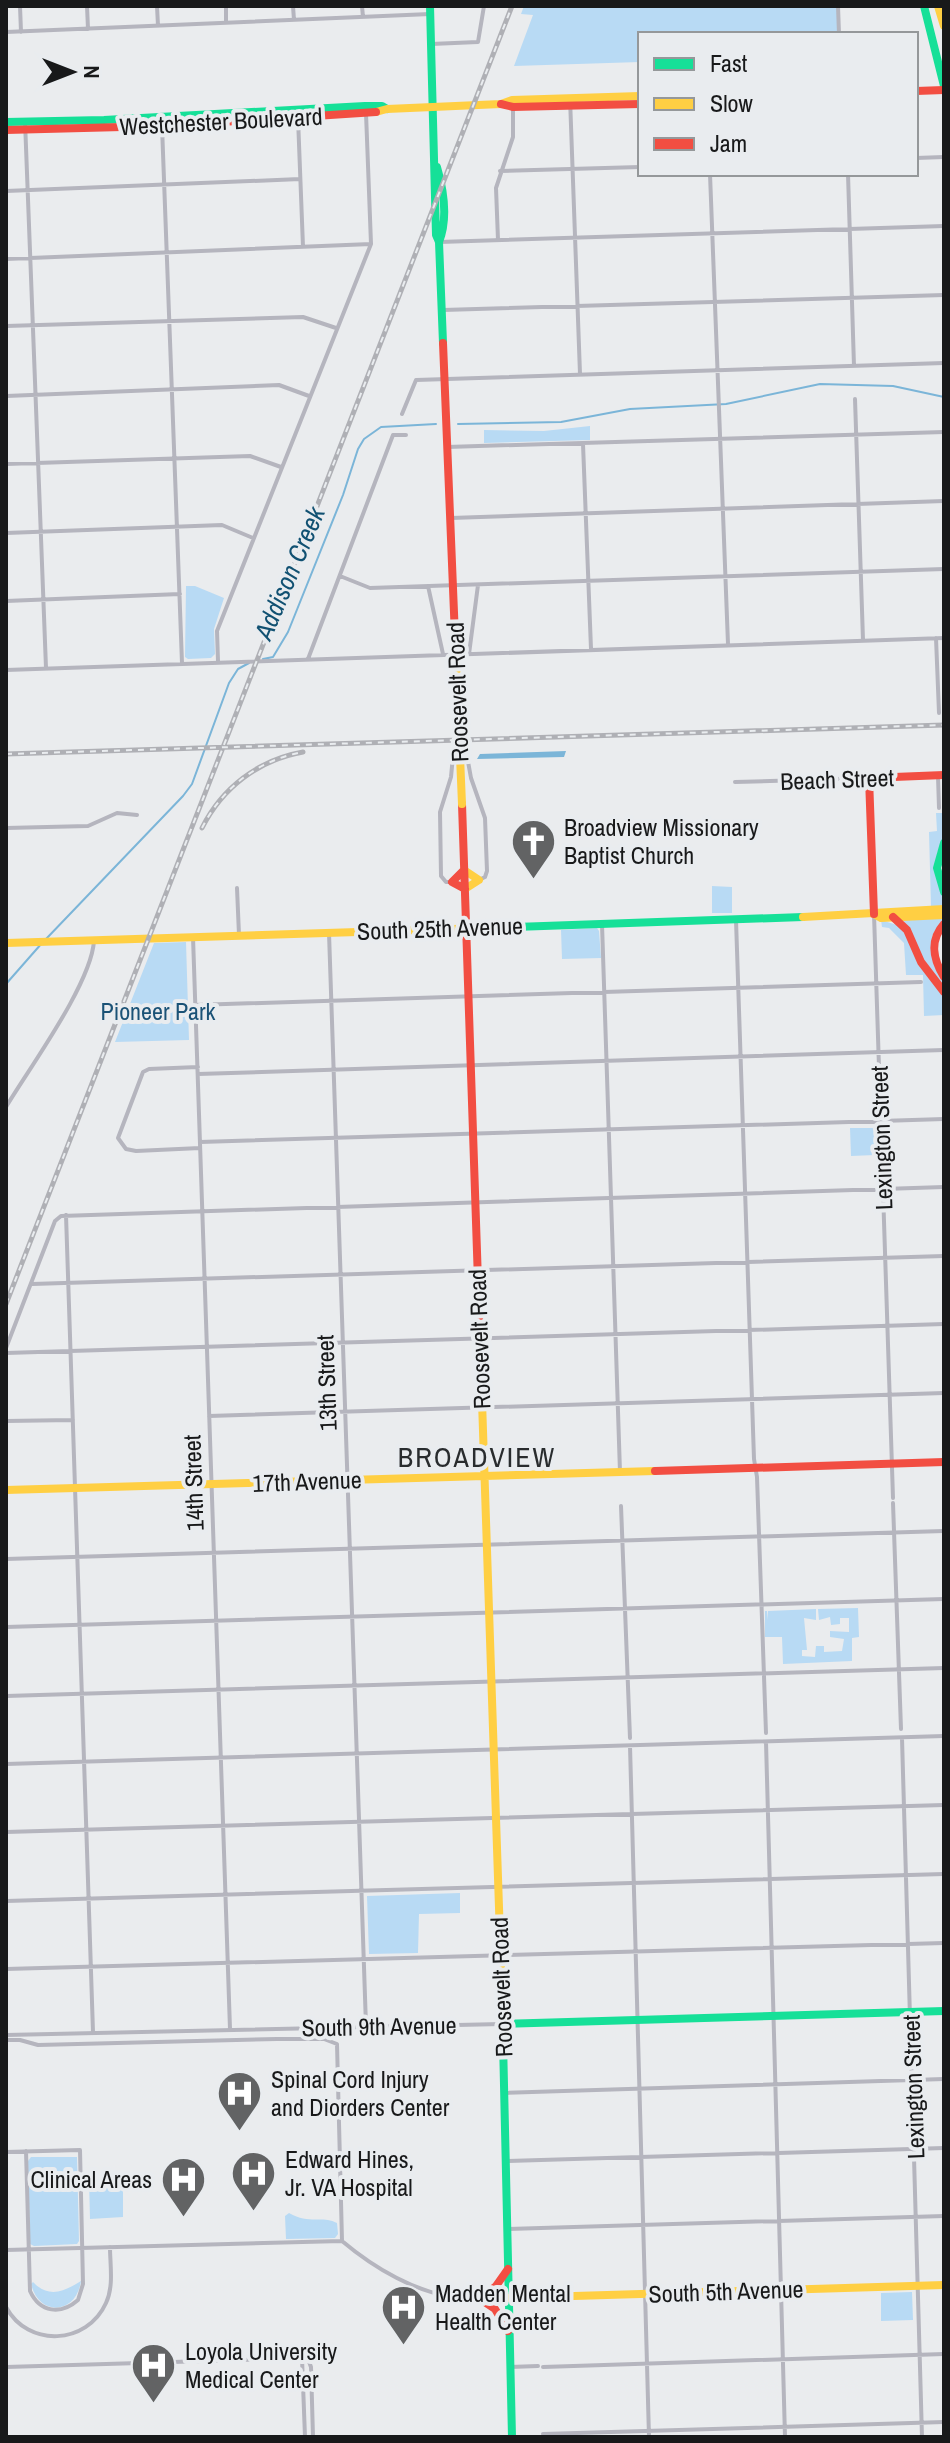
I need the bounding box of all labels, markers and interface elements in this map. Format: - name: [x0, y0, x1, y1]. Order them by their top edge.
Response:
- north arrow: [32, 32, 112, 112]
- legend: [638, 32, 918, 176]
- text: Fast: [710, 47, 748, 79]
- text: N: [77, 65, 107, 79]
- text: Slow: [710, 87, 753, 119]
- street label: Westchester Boulevard: [119, 100, 323, 142]
- text: Jam: [710, 127, 747, 159]
- water label: Addison Creek: [245, 500, 333, 646]
- street label: Roosevelt Road: [439, 621, 475, 763]
- street label: Beach Street: [780, 761, 895, 797]
- place label: Broadview Missionary Baptist Church: [564, 811, 759, 871]
- church icon: Broadview Missionary Baptist Church: [509, 817, 557, 880]
- street label: South 25th Avenue: [356, 909, 524, 947]
- park label: Pioneer Park: [101, 995, 216, 1027]
- street label: Lexington Street: [862, 1065, 900, 1211]
- street label: Roosevelt Road: [461, 1268, 497, 1410]
- street label: 13th Street: [308, 1334, 344, 1432]
- street label: 14th Street: [175, 1434, 211, 1532]
- district label: BROADVIEW: [398, 1438, 556, 1476]
- street label: 17th Avenue: [252, 1463, 362, 1499]
- street label: Roosevelt Road: [483, 1916, 519, 2058]
- street label: South 9th Avenue: [301, 2009, 457, 2043]
- street label: Lexington Street: [894, 2014, 932, 2160]
- place label: Spinal Cord Injury and Diorders Center: [271, 2063, 450, 2123]
- hospital icon: Spinal Cord Injury and Diorders Center: [216, 2069, 264, 2132]
- place label: Edward Hines, Jr. VA Hospital: [285, 2143, 414, 2203]
- hospital icon: Edward Hines, Jr. VA Hospital: [230, 2149, 278, 2212]
- hospital icon: Clinical Areas: [159, 2155, 207, 2218]
- place label: Clinical Areas: [31, 2163, 152, 2195]
- street label: South 5th Avenue: [648, 2272, 804, 2310]
- place label: Madden Mental Health Center: [435, 2277, 571, 2337]
- hospital icon: Madden Mental Health Center: [380, 2283, 428, 2346]
- place label: Loyola University Medical Center: [185, 2335, 337, 2395]
- hospital icon: Loyola University Medical Center: [130, 2341, 178, 2404]

